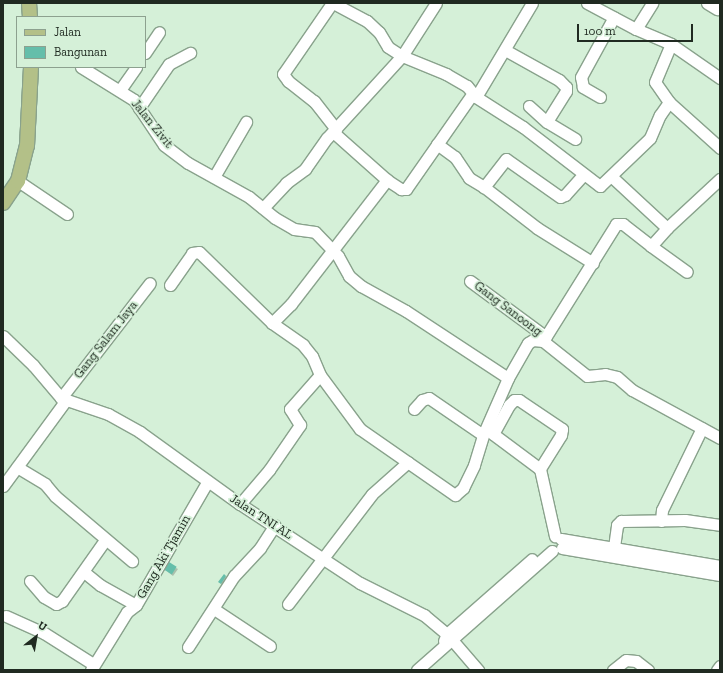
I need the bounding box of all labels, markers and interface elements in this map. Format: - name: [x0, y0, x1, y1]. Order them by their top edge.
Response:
- legend: [16, 16, 146, 68]
- scale bar: [579, 16, 695, 42]
- text: 100 m: [584, 24, 616, 38]
- text: Jalan: [54, 25, 81, 39]
- text: Bangunan: [54, 45, 107, 59]
- street label: Jalan Zivit: [128, 97, 176, 151]
- street label: Gang Sanoong: [471, 278, 545, 340]
- street label: Gang Salam Jaya: [71, 298, 141, 382]
- street label: Jalan TNI AL: [226, 491, 296, 543]
- street label: Gang Aki Tjamin: [134, 512, 194, 602]
- north arrow: [16, 617, 56, 657]
- text: U: [36, 619, 49, 634]

